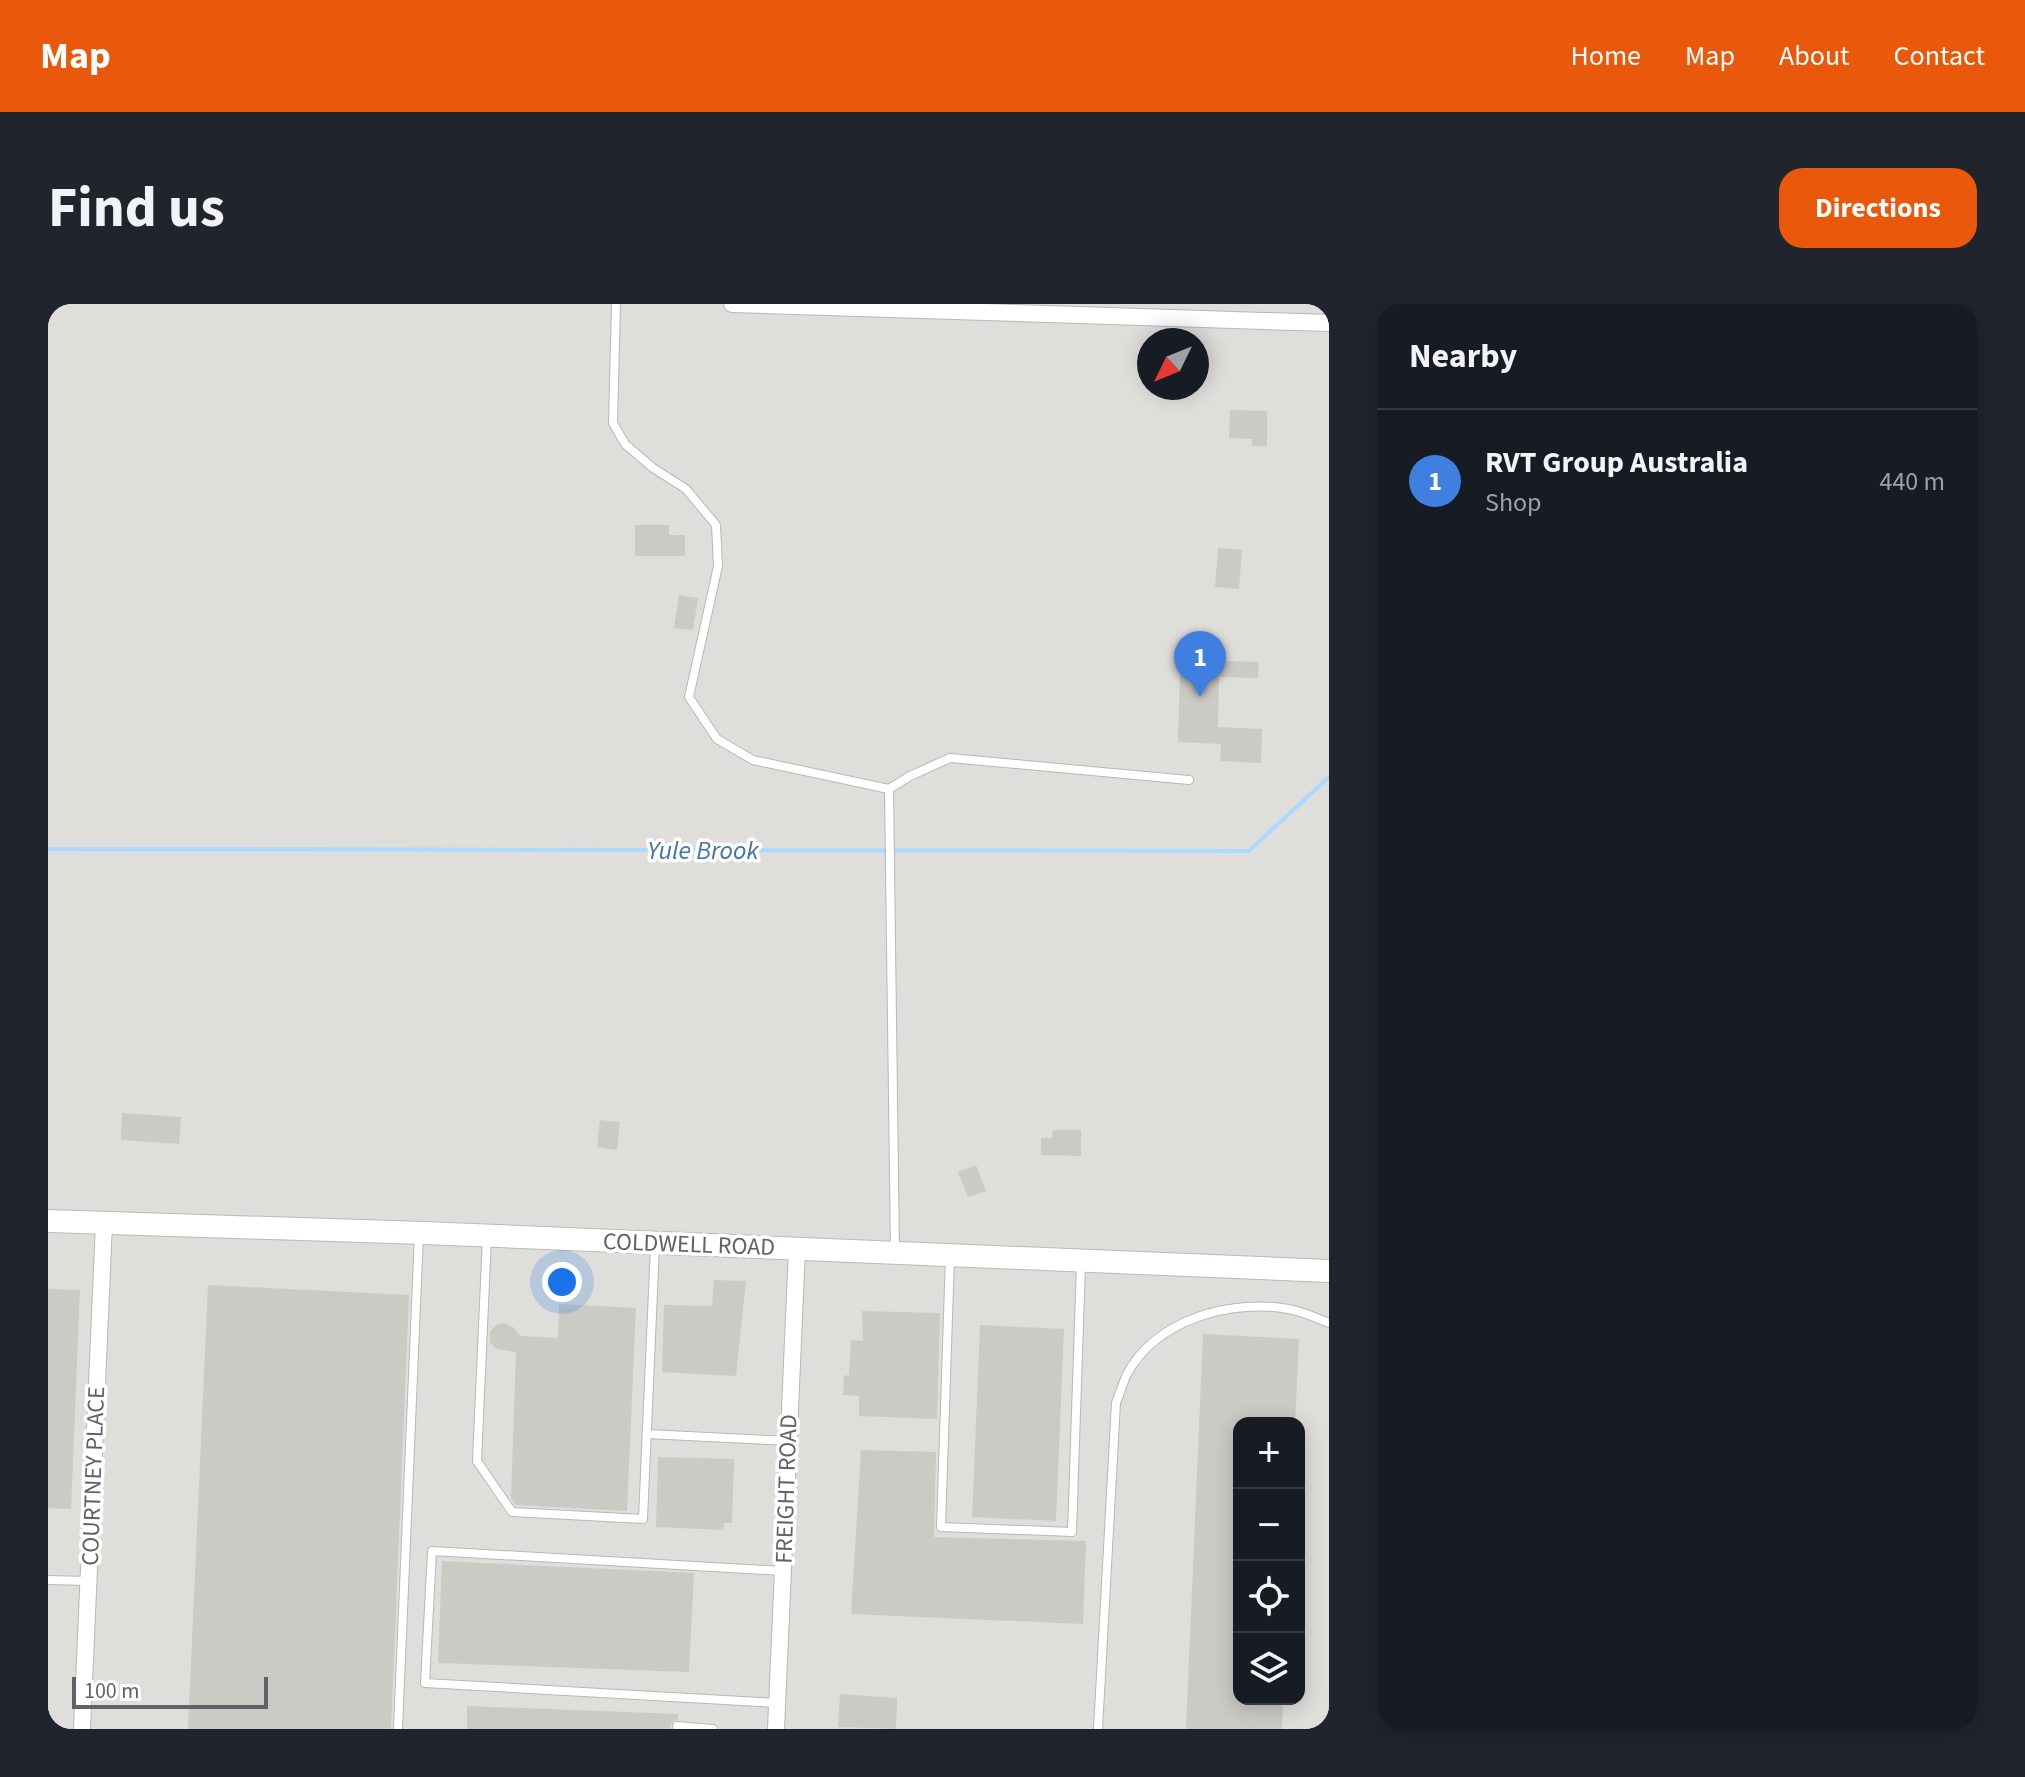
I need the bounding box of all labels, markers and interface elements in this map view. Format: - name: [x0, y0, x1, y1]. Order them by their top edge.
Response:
- text: Map: [40, 29, 111, 83]
- text: Home: [1570, 36, 1641, 76]
- text: Map: [1685, 36, 1735, 76]
- text: About: [1779, 36, 1850, 76]
- text: Contact: [1894, 36, 1985, 76]
- button: Directions: [1779, 168, 1977, 248]
- text: Find us: [48, 169, 225, 248]
- north arrow: [1137, 328, 1209, 400]
- text: Nearby: [1409, 332, 1517, 381]
- text: RVT Group Australia: [1485, 441, 1748, 484]
- text: 1: [1428, 463, 1442, 500]
- text: 440 m: [1879, 463, 1945, 500]
- text: Shop: [1485, 484, 1542, 521]
- pin: 1: [1174, 631, 1226, 697]
- water label: Yule Brook: [647, 832, 759, 869]
- street label: COLDWELL ROAD: [602, 1224, 776, 1265]
- your location: [542, 1262, 582, 1302]
- street label: COURTNEY PLACE: [73, 1386, 114, 1566]
- street label: FREIGHT ROAD: [766, 1414, 807, 1564]
- map controls: [1233, 1417, 1305, 1705]
- button: +: [1233, 1417, 1305, 1489]
- button: −: [1233, 1489, 1305, 1561]
- button: locate: [1233, 1561, 1305, 1633]
- button: layers: [1233, 1633, 1305, 1705]
- scale bar: [72, 1673, 268, 1709]
- text: 100 m: [84, 1675, 139, 1707]

